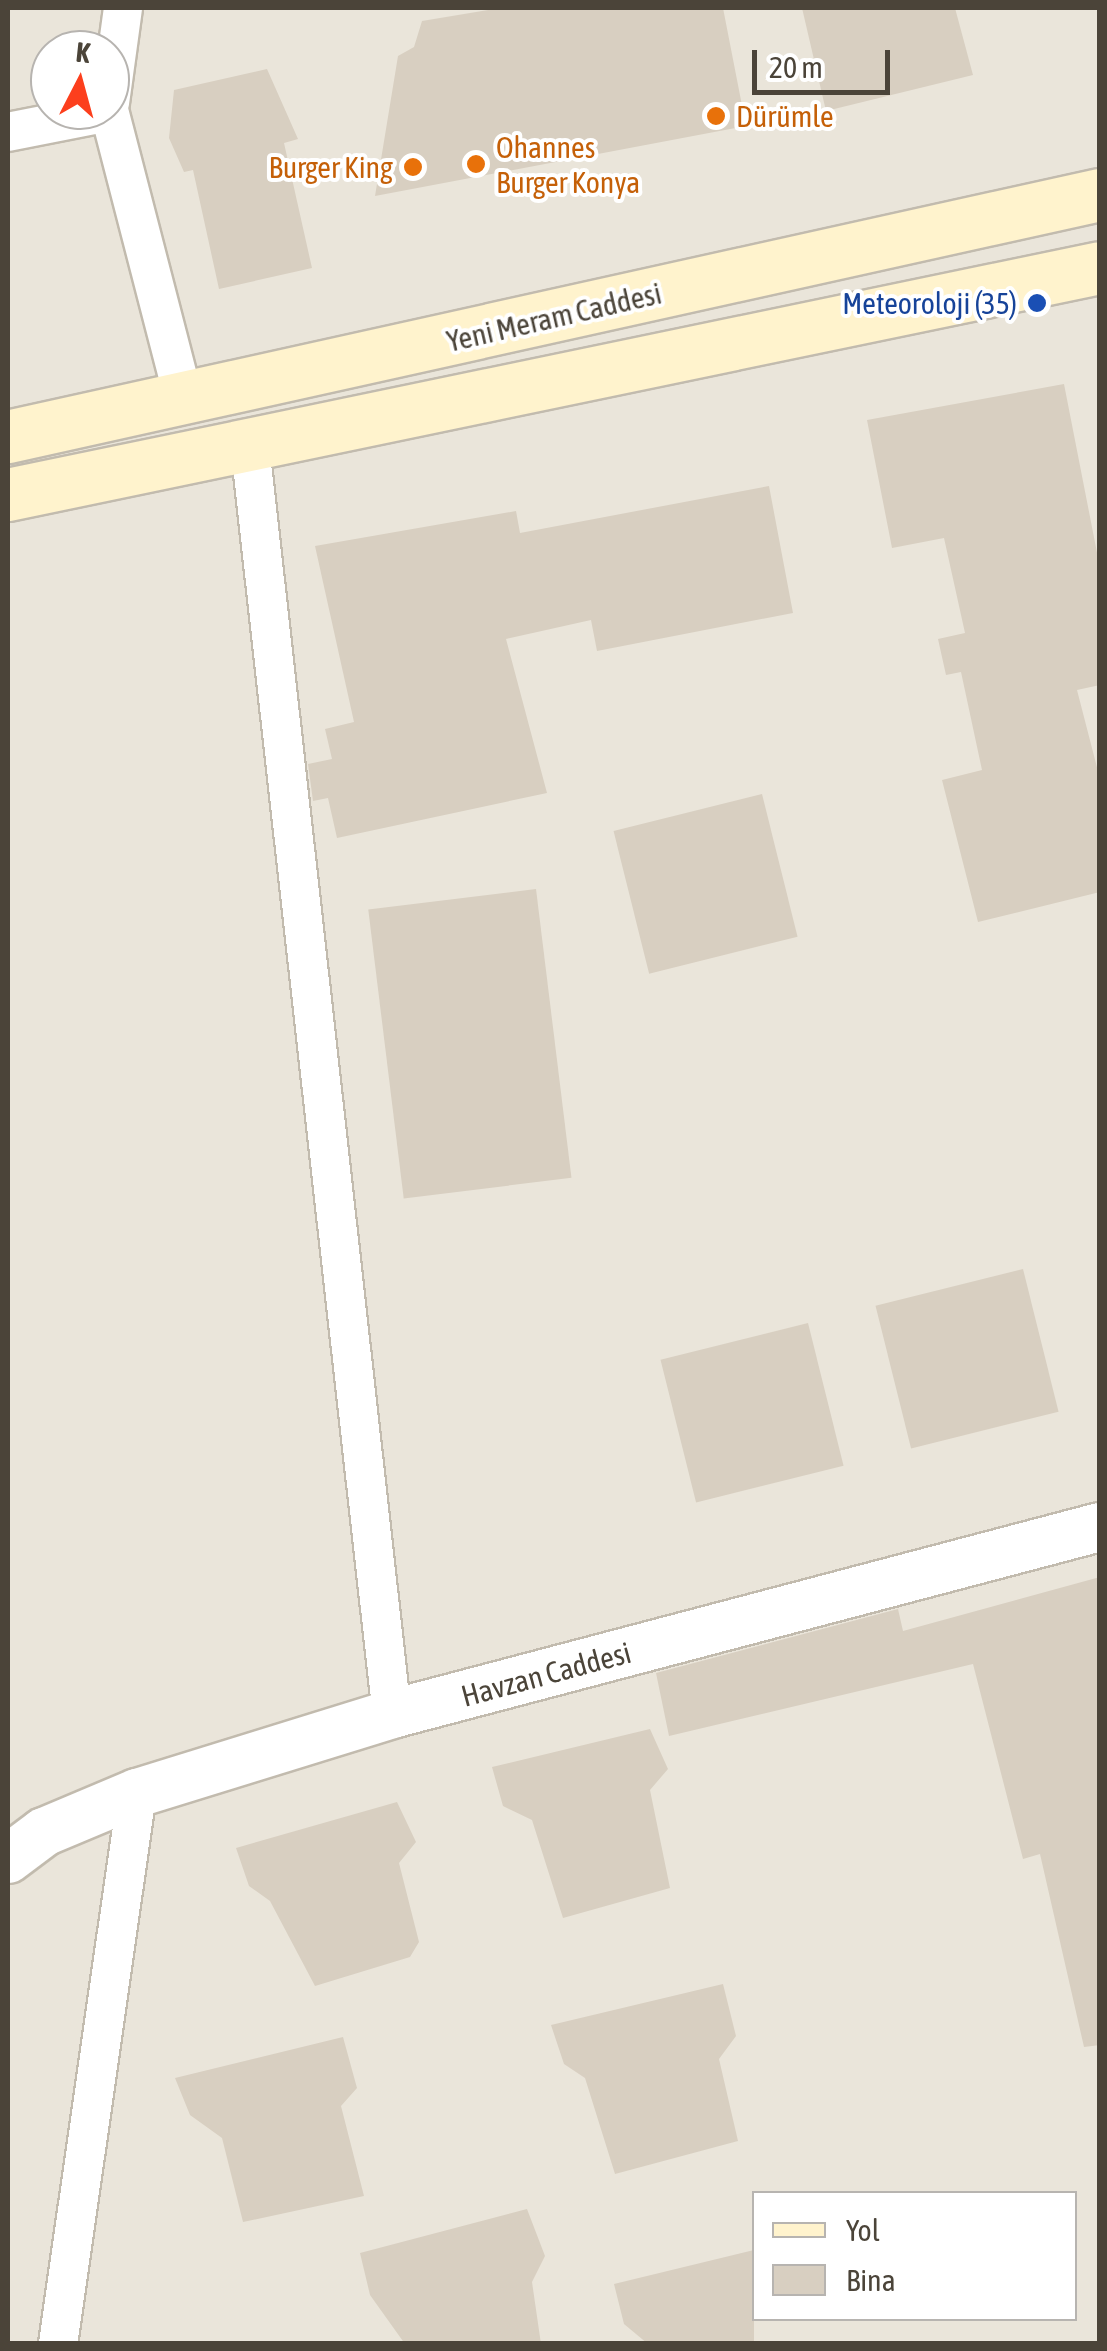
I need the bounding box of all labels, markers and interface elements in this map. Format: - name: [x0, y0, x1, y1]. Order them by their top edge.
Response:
- north arrow: [30, 30, 130, 130]
- scale bar: [757, 30, 894, 92]
- text: K: [74, 36, 91, 69]
- text: 20 m: [769, 50, 823, 84]
- place label: Dürümle: [736, 98, 833, 134]
- marker: Dürümle: [705, 105, 727, 127]
- place label: Ohannes Burger Konya: [496, 129, 640, 200]
- place label: Burger King: [268, 149, 393, 185]
- marker: Ohannes Burger Konya: [465, 153, 487, 175]
- marker: Burger King: [402, 156, 424, 178]
- street label: Yeni Meram Caddesi: [443, 275, 665, 359]
- place label: Meteoroloji (35): [842, 285, 1017, 321]
- marker: Meteoroloji (35): [1026, 292, 1048, 314]
- street label: Havzan Caddesi: [457, 1634, 635, 1714]
- legend: [752, 2191, 1077, 2321]
- text: Yol: [846, 2213, 880, 2247]
- text: Bina: [846, 2263, 896, 2297]

